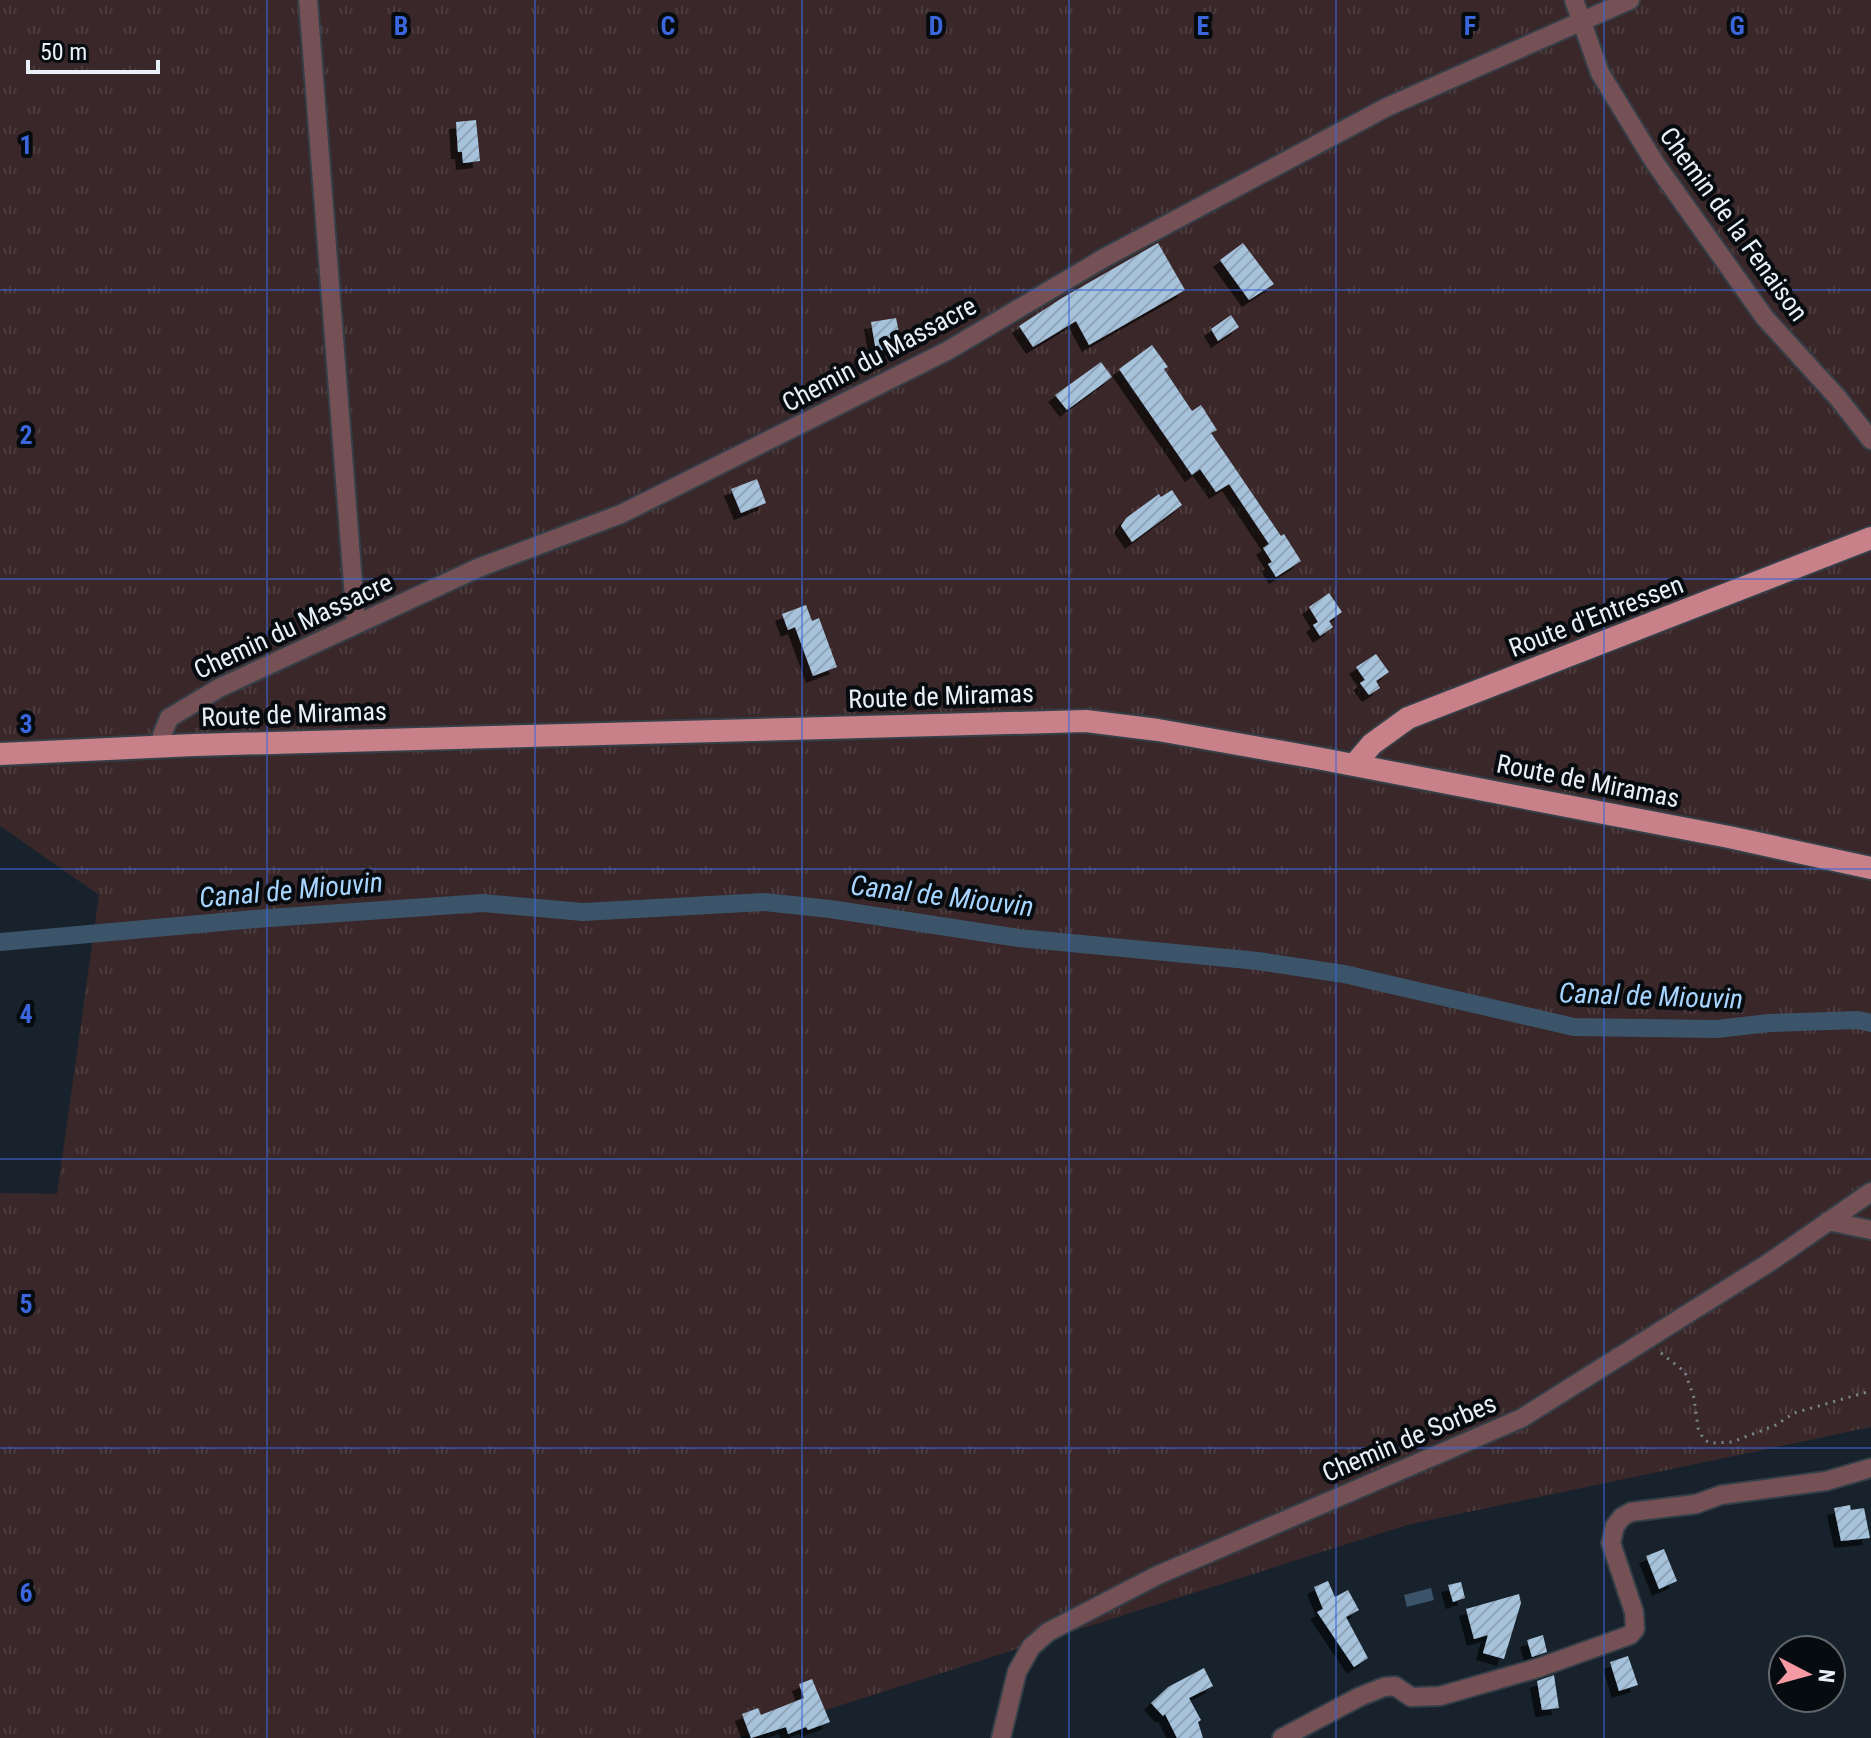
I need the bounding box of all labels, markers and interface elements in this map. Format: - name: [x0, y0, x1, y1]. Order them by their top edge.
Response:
- text: B: [394, 11, 408, 41]
- text: C: [661, 11, 676, 41]
- text: D: [929, 11, 943, 41]
- text: E: [1197, 11, 1210, 41]
- text: F: [1464, 11, 1476, 41]
- text: G: [1729, 11, 1745, 41]
- scale bar: [28, 24, 158, 74]
- text: 50 m: [40, 38, 87, 66]
- street label: Chemin de la Fenaison: [1654, 121, 1814, 327]
- text: 1: [19, 130, 33, 160]
- street label: Chemin du Massacre: [777, 290, 981, 418]
- text: 2: [19, 420, 33, 450]
- street label: Chemin du Massacre: [189, 567, 397, 685]
- street label: Route d'Entressen: [1505, 569, 1687, 663]
- street label: Route de Miramas: [848, 678, 1034, 714]
- street label: Route de Miramas: [201, 696, 387, 732]
- text: 3: [19, 709, 33, 739]
- street label: Route de Miramas: [1494, 749, 1682, 813]
- water label: Canal de Miouvin: [198, 866, 384, 914]
- water label: Canal de Miouvin: [849, 868, 1035, 924]
- water label: Canal de Miouvin: [1558, 976, 1744, 1016]
- text: 4: [19, 999, 33, 1029]
- text: 5: [19, 1289, 33, 1319]
- street label: Chemin de Sorbes: [1318, 1388, 1500, 1488]
- text: 6: [19, 1578, 33, 1608]
- north arrow: [1767, 1634, 1847, 1714]
- text: N: [1813, 1668, 1840, 1684]

